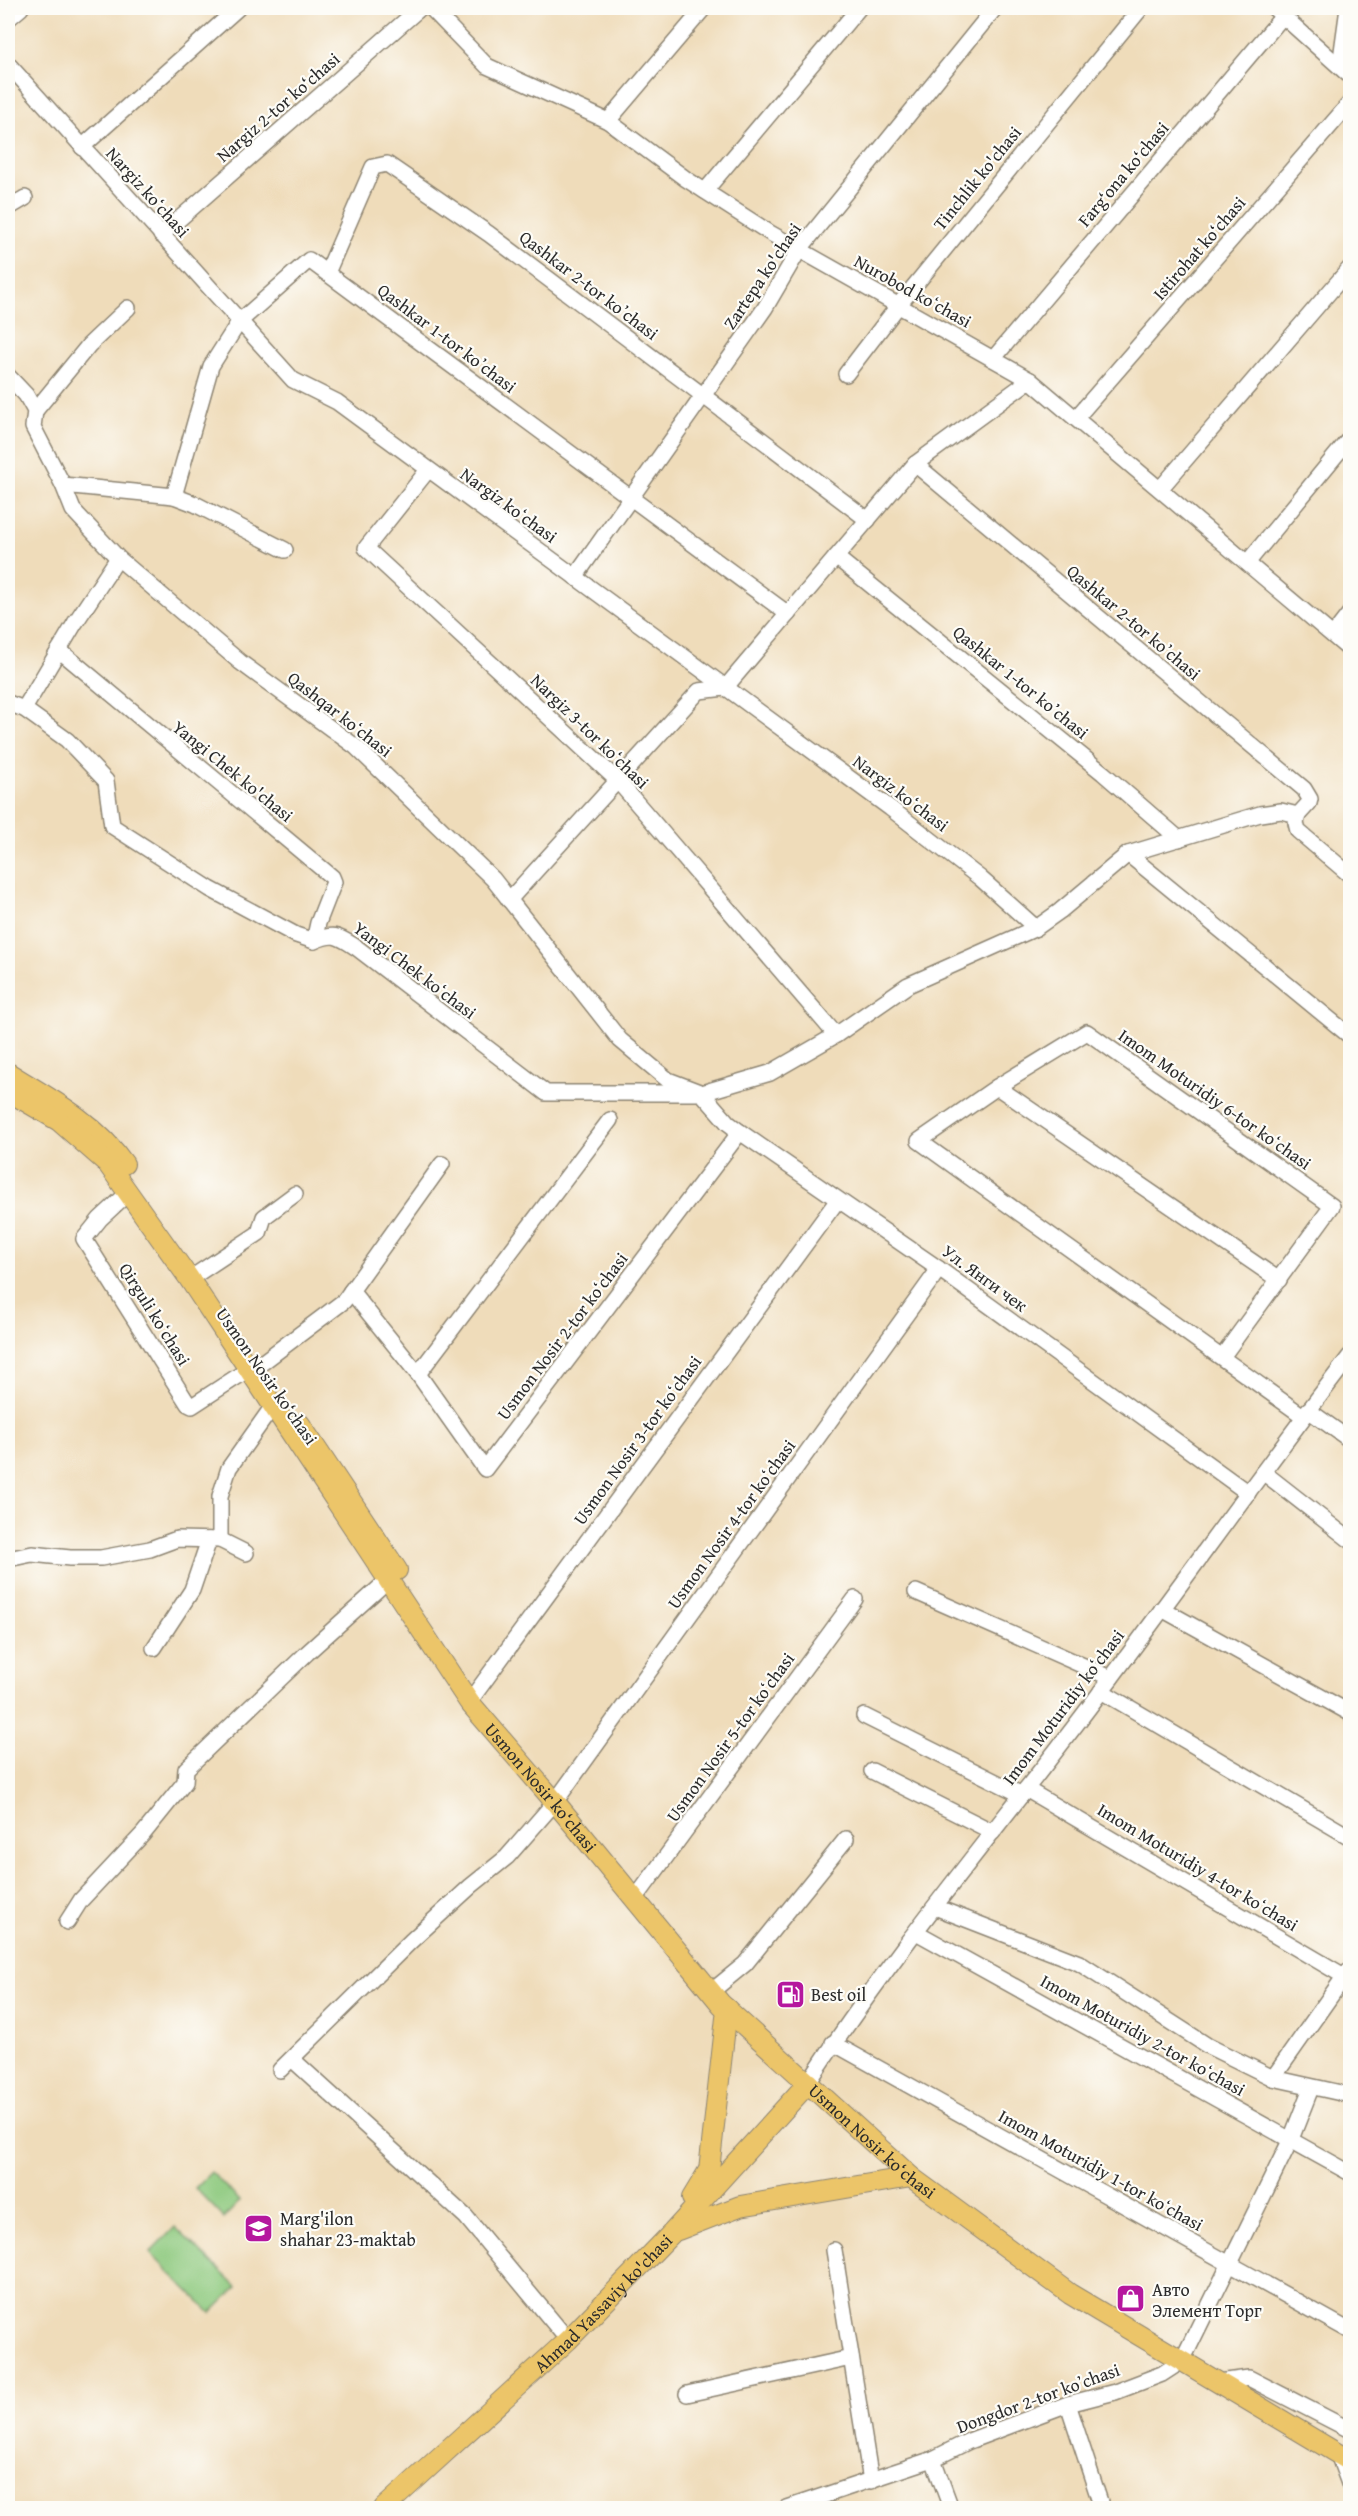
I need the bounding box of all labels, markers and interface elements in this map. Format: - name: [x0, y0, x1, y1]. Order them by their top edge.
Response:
- street label: Nargiz 2-tor ko‘chasi: [210, 46, 346, 168]
- street label: Farg‘ona ko‘chasi: [1071, 116, 1175, 232]
- street label: Tinchlik ko'chasi: [926, 120, 1028, 236]
- street label: Nargiz koʻchasi: [100, 141, 196, 243]
- street label: Istirohat ko‘chasi: [1146, 190, 1252, 306]
- street label: Zartepa ko'chasi: [716, 217, 808, 335]
- street label: Qashkar 2-tor koʼchasi: [514, 224, 664, 346]
- street label: Nurobod koʻchasi: [849, 248, 977, 334]
- street label: Qashkar 1-tor koʼchasi: [372, 277, 522, 399]
- street label: Nargiz koʻchasi: [455, 461, 563, 549]
- street label: Qashkar 2-tor koʼchasi: [1061, 558, 1207, 686]
- street label: Qashkar 1-tor koʼchasi: [947, 619, 1095, 745]
- street label: Qashqar koʻchasi: [282, 664, 398, 764]
- street label: Nargiz 3-tor koʻchasi: [525, 667, 655, 795]
- street label: Yangi Chek ko'chasi: [167, 714, 299, 828]
- street label: Nargiz koʻchasi: [847, 748, 955, 838]
- street label: Yangi Chek koʻchasi: [348, 915, 482, 1025]
- street label: Imom Moturidiy 6-tor koʻchasi: [1113, 1022, 1317, 1176]
- street label: Ул. Янги чек: [937, 1238, 1034, 1319]
- street label: Usmon Nosir 2-tor koʻchasi: [490, 1247, 634, 1425]
- street label: Qirguli koʻchasi: [113, 1257, 197, 1371]
- street label: Usmon Nosir ko‘chasi: [209, 1302, 325, 1450]
- street label: Usmon Nosir 3-tor koʻchasi: [566, 1350, 708, 1530]
- street label: Usmon Nosir 4-tor koʻchasi: [660, 1434, 802, 1614]
- street label: Imom Moturidiy koʻchasi: [995, 1624, 1131, 1790]
- street label: Usmon Nosir 5-tor koʻchasi: [659, 1647, 801, 1827]
- street label: Usmon Nosir ko‘chasi: [479, 1716, 604, 1858]
- street label: Imom Moturidiy 4-tor koʻchasi: [1092, 1796, 1304, 1938]
- street label: Imom Moturidiy 2-tor koʻchasi: [1036, 1967, 1250, 2103]
- fuel station icon: Best oil: [774, 1978, 806, 2010]
- place label: Best oil: [811, 1981, 866, 2008]
- street label: Usmon Nosir ko‘chasi: [803, 2077, 942, 2205]
- street label: Imom Moturidiy 1-tor koʻchasi: [994, 2102, 1208, 2238]
- place label: Marg'ilon shahar 23-maktab: [280, 2205, 416, 2253]
- school or university icon: Marg'ilon shahar 23-maktab: [243, 2212, 275, 2244]
- street label: Ahmad Yassaviy ko'chasi: [527, 2227, 678, 2379]
- place label: Авто Элемент Торг: [1152, 2276, 1262, 2324]
- shop icon: Авто Элемент Торг: [1115, 2283, 1147, 2315]
- street label: Dongdor 2-tor koʼchasi: [953, 2356, 1123, 2440]

